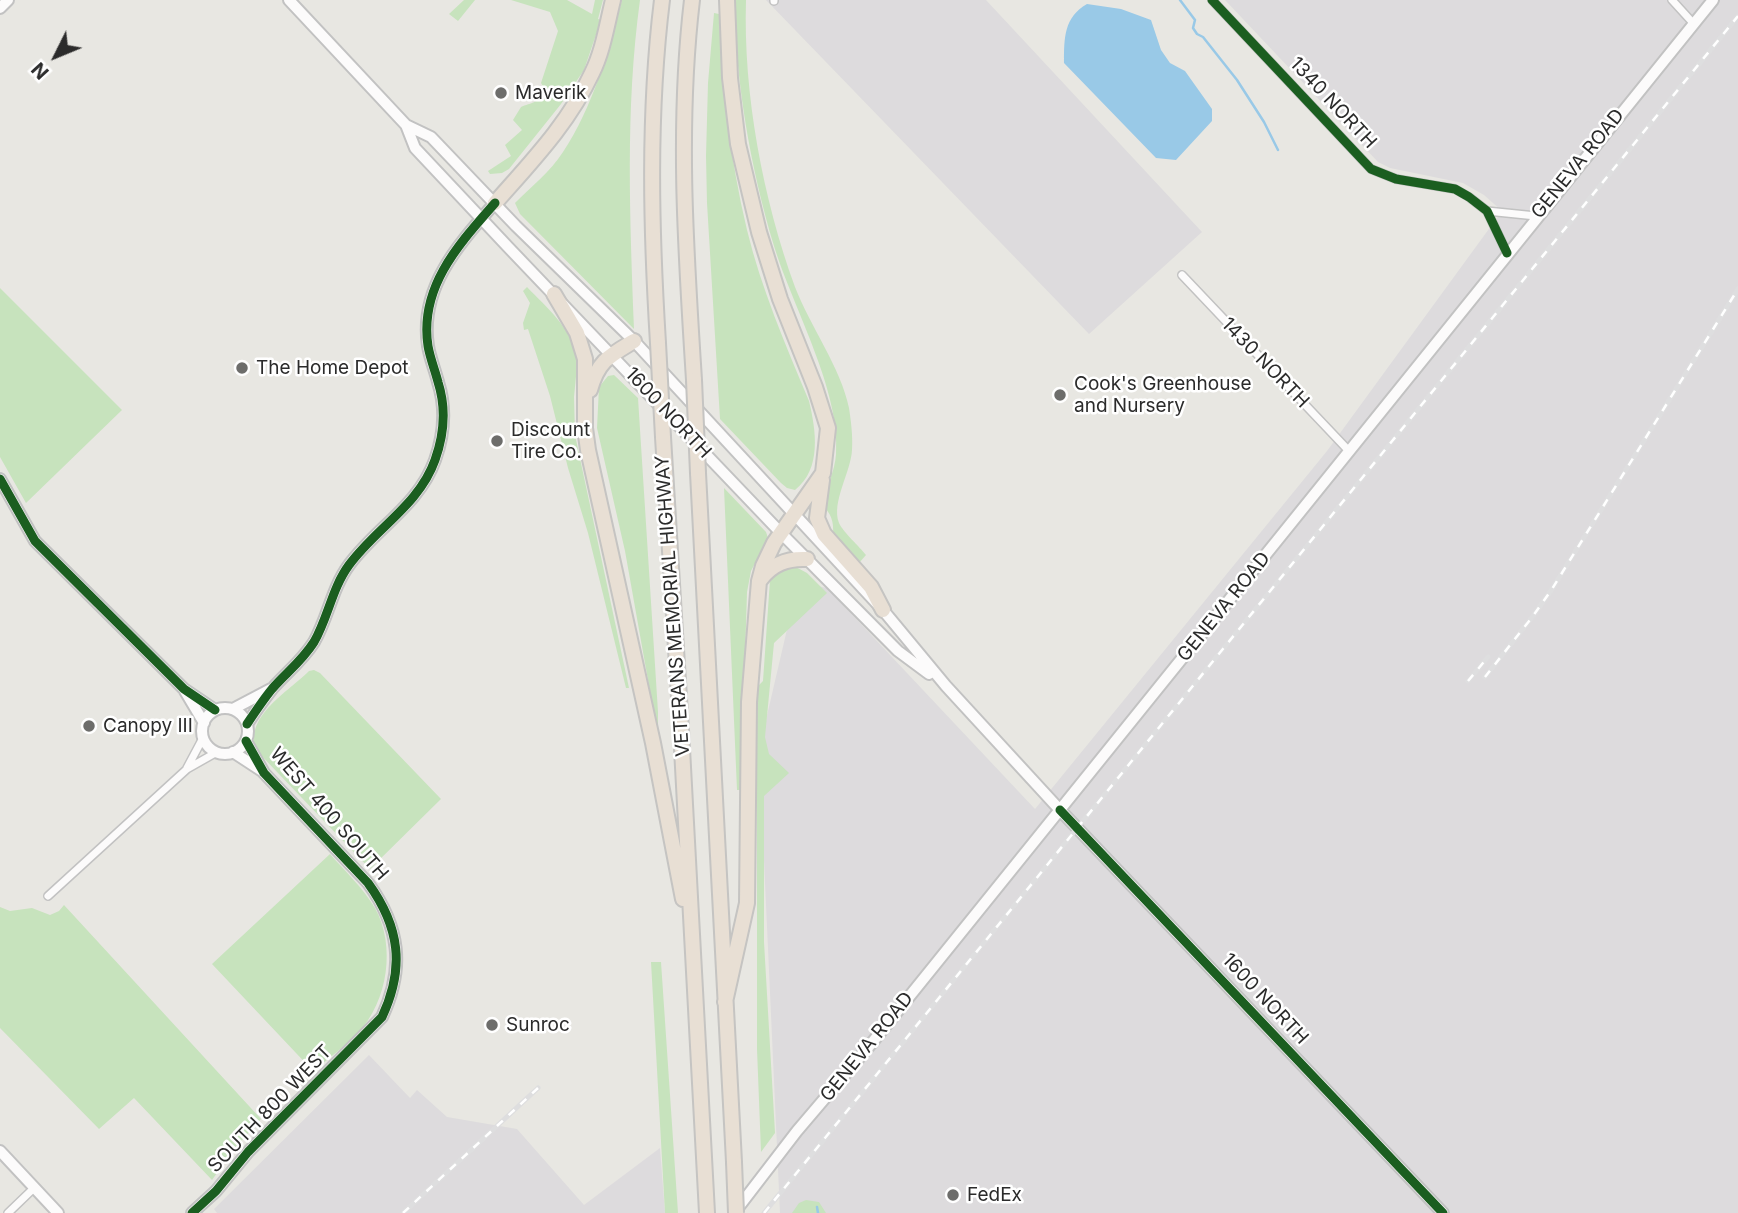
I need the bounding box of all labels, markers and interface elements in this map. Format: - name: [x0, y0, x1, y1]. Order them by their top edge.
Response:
- north arrow: [21, 21, 91, 91]
- street label: 1340 NORTH: [1285, 53, 1381, 153]
- text: N: [27, 58, 54, 84]
- place label: Maverik: [515, 82, 586, 104]
- marker: Maverik: [493, 85, 509, 101]
- street label: GENEVA ROAD: [1527, 105, 1629, 223]
- street label: 1430 NORTH: [1216, 313, 1314, 413]
- place label: The Home Depot: [256, 357, 409, 379]
- marker: The Home Depot: [234, 360, 250, 376]
- street label: 1600 NORTH: [620, 363, 716, 463]
- place label: Cook's Greenhouse and Nursery: [1074, 373, 1252, 417]
- marker: Cook's Greenhouse and Nursery: [1052, 387, 1068, 403]
- place label: Discount Tire Co.: [511, 419, 590, 463]
- marker: Discount Tire Co.: [489, 433, 505, 449]
- street label: VETERANS MEMORIAL HIGHWAY: [651, 455, 695, 757]
- street label: GENEVA ROAD: [1173, 548, 1275, 666]
- place label: Canopy III: [103, 715, 193, 737]
- marker: Canopy III: [81, 718, 97, 734]
- street label: WEST 400 SOUTH: [265, 743, 393, 885]
- street label: 1600 NORTH: [1217, 949, 1313, 1049]
- street label: GENEVA ROAD: [816, 988, 918, 1106]
- place label: Sunroc: [506, 1014, 570, 1036]
- marker: Sunroc: [484, 1017, 500, 1033]
- street label: SOUTH 800 WEST: [203, 1041, 337, 1177]
- place label: FedEx: [967, 1184, 1022, 1206]
- marker: FedEx: [945, 1187, 961, 1203]

